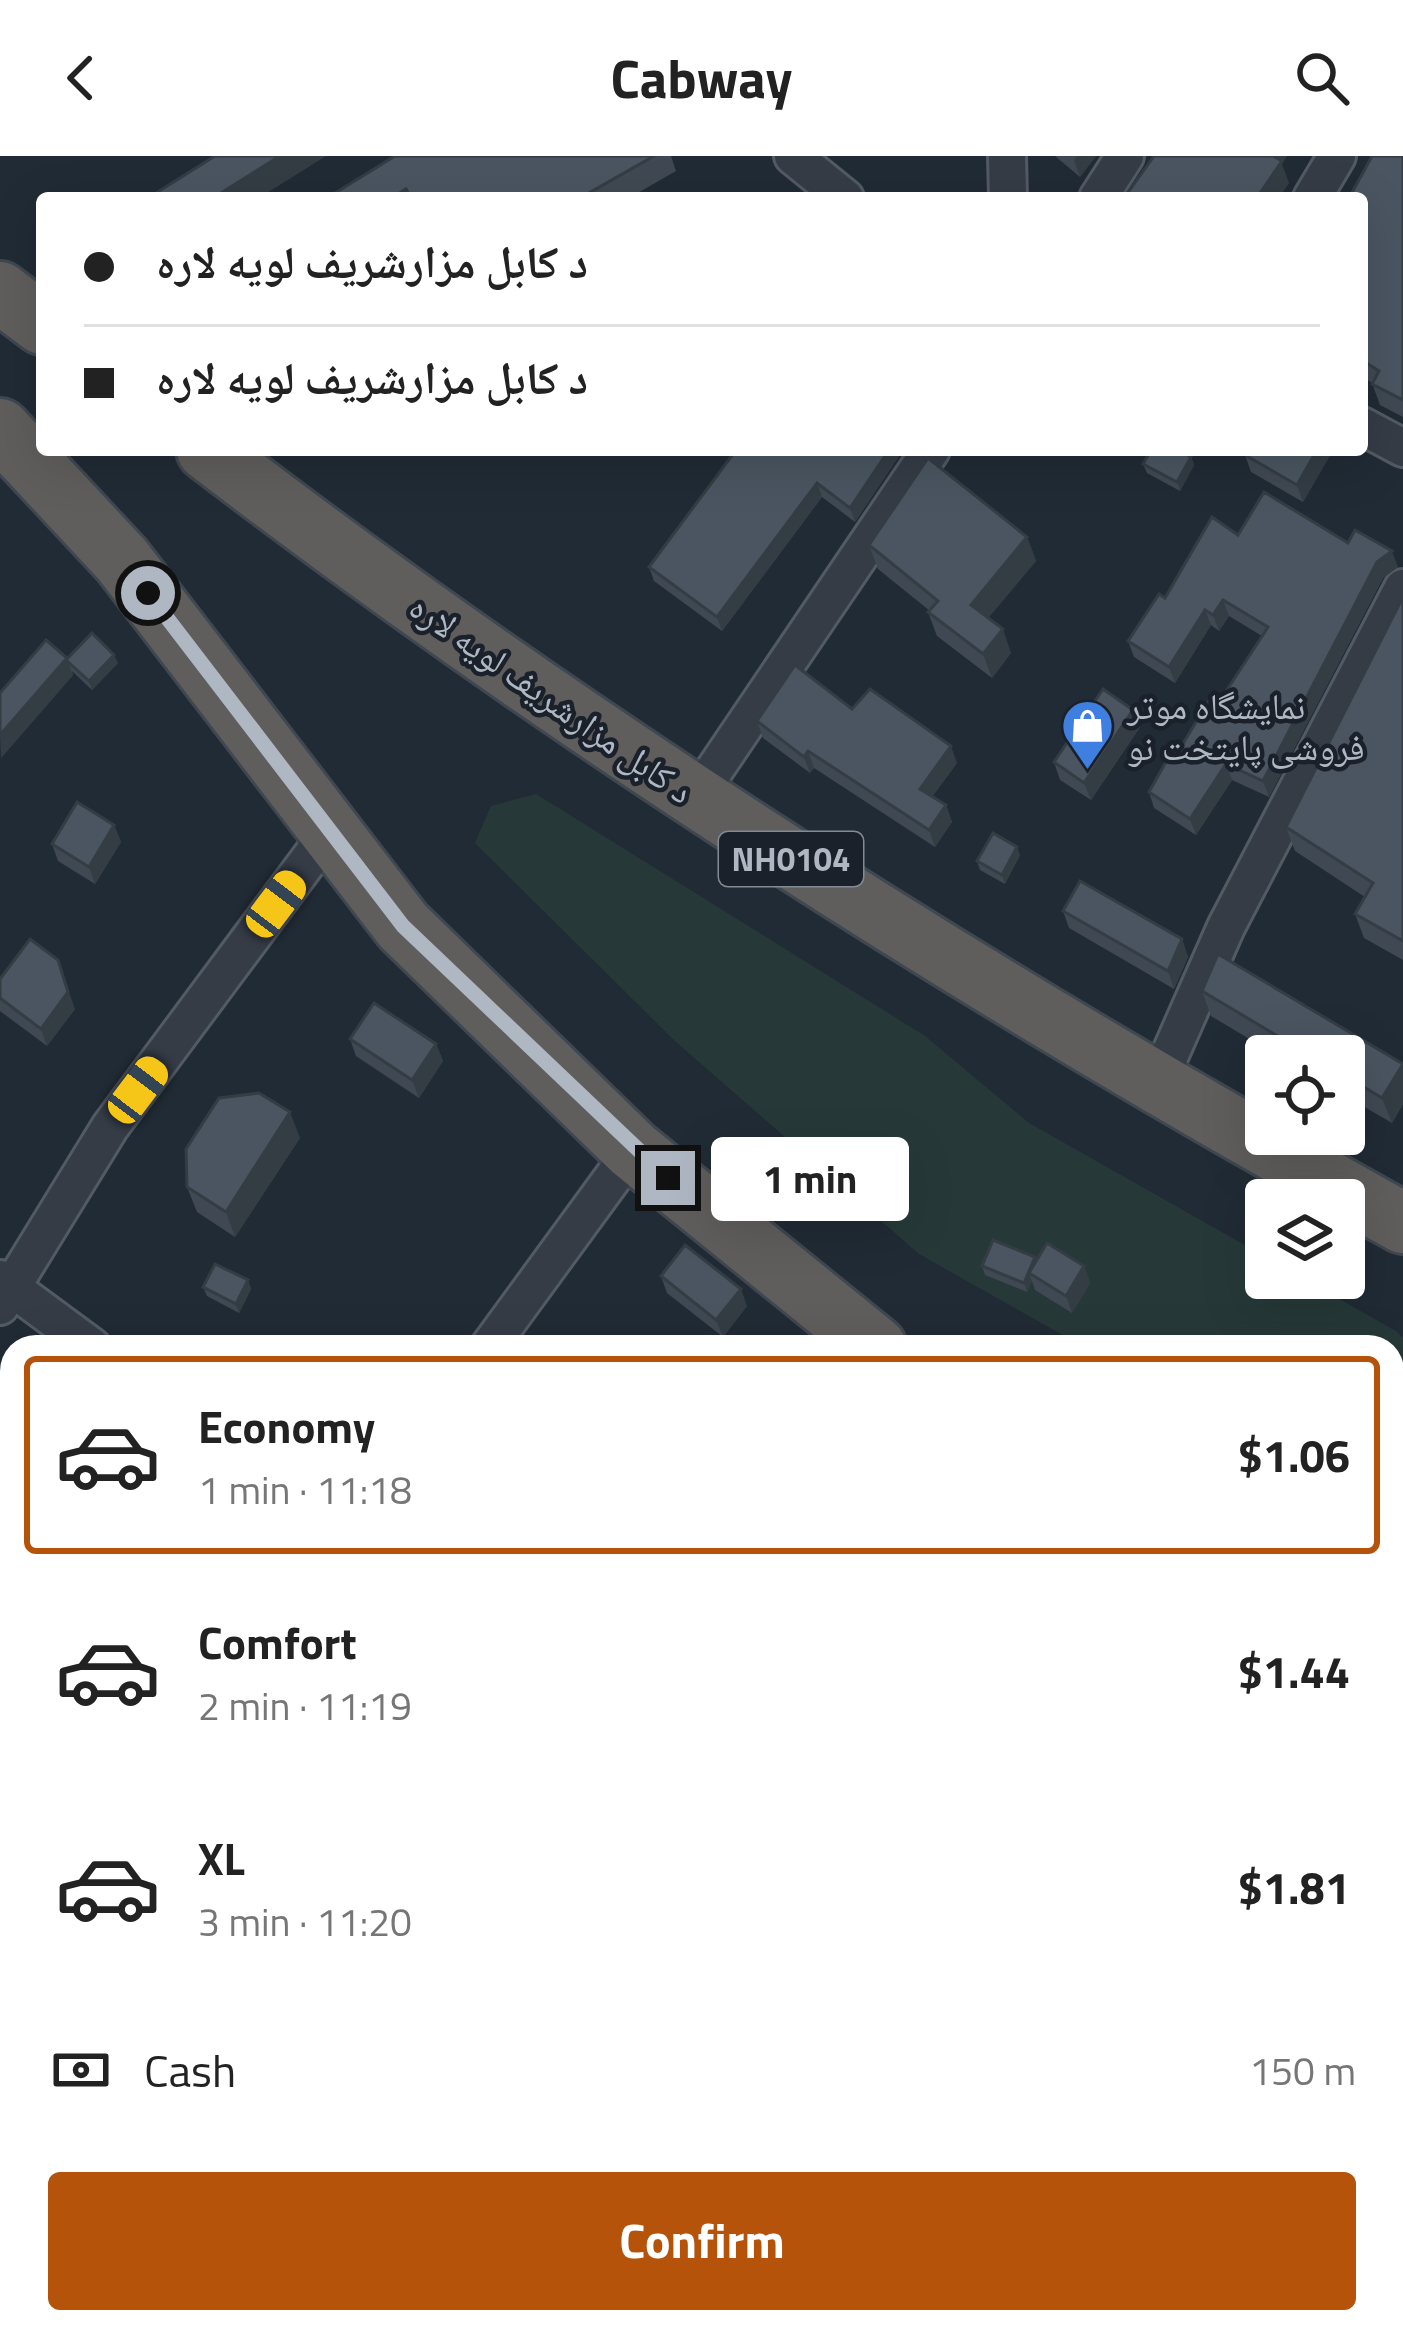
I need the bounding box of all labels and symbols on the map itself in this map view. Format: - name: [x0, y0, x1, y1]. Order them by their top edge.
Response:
- route start: [121, 566, 175, 620]
- street label: د کابل مزارشریف لویه لاره: [399, 579, 705, 817]
- place label: نمایشگاه موتر فروشی پایتخت نو: [1126, 678, 1365, 774]
- shop icon: نمایشگاه موتر فروشی پایتخت نو: [1060, 698, 1116, 772]
- road number: NH0104: [719, 832, 863, 886]
- car: [240, 864, 312, 944]
- car: [102, 1050, 174, 1130]
- callout: 1 min: [710, 1136, 908, 1220]
- route end: [641, 1151, 695, 1205]

